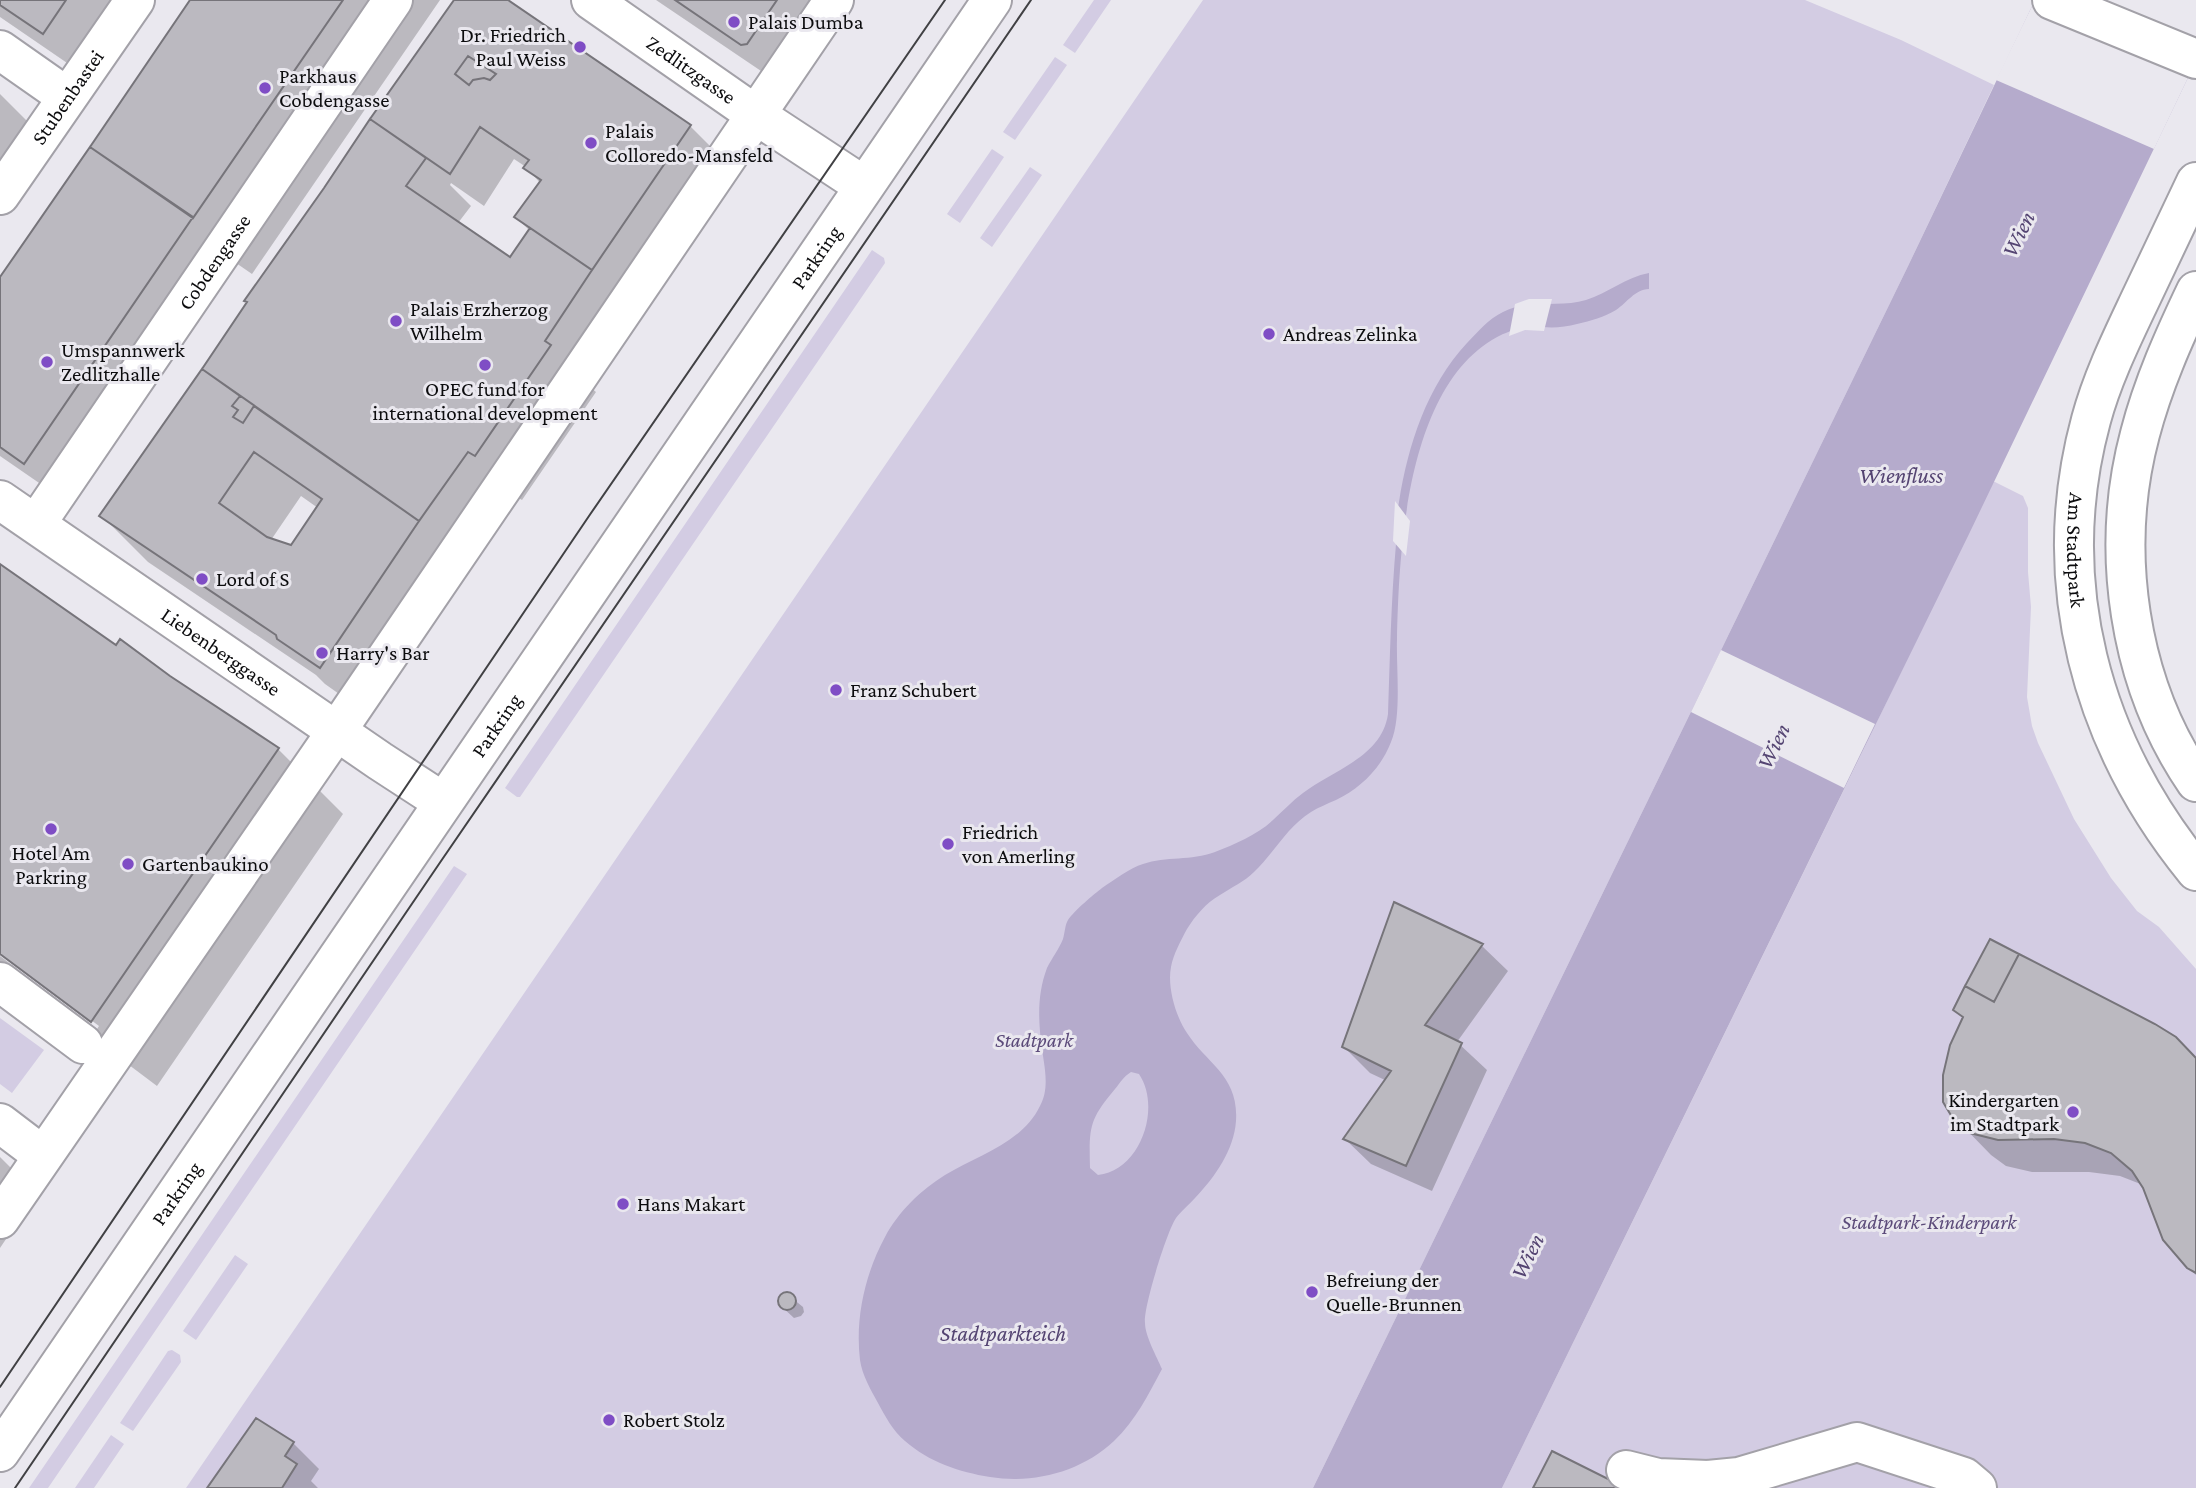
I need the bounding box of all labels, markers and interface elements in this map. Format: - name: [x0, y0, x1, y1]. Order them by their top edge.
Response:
- place label: Palais Dumba: [748, 10, 864, 34]
- marker: Palais Dumba: [726, 14, 742, 30]
- place label: Dr. Friedrich Paul Weiss: [460, 23, 566, 71]
- street label: Zedlitzgasse: [642, 30, 740, 109]
- marker: Dr. Friedrich Paul Weiss: [572, 39, 588, 55]
- street label: Stubenbastei: [27, 45, 109, 149]
- place label: Parkhaus Cobdengasse: [279, 64, 390, 112]
- marker: Parkhaus Cobdengasse: [257, 80, 273, 96]
- place label: Palais Colloredo-Mansfeld: [605, 119, 773, 167]
- marker: Palais Colloredo-Mansfeld: [583, 135, 599, 151]
- water label: Wien: [1996, 207, 2040, 261]
- street label: Cobdengasse: [173, 210, 256, 314]
- street label: Parkring: [786, 221, 846, 294]
- place label: Palais Erzherzog Wilhelm: [410, 297, 548, 345]
- marker: Palais Erzherzog Wilhelm: [388, 313, 404, 329]
- place label: Andreas Zelinka: [1283, 322, 1418, 346]
- marker: Andreas Zelinka: [1261, 326, 1277, 342]
- place label: Umspannwerk Zedlitzhalle: [61, 338, 185, 386]
- marker: Umspannwerk Zedlitzhalle: [39, 354, 55, 370]
- marker: OPEC fund for international development: [477, 357, 493, 373]
- place label: OPEC fund for international development: [373, 377, 598, 425]
- water label: Wienfluss: [1859, 462, 1944, 488]
- street label: Am Stadtpark: [2062, 491, 2090, 609]
- place label: Lord of S: [216, 567, 289, 591]
- marker: Lord of S: [194, 571, 210, 587]
- street label: Liebenberggasse: [157, 602, 285, 701]
- place label: Harry's Bar: [336, 641, 430, 665]
- marker: Harry's Bar: [314, 645, 330, 661]
- place label: Franz Schubert: [850, 678, 977, 702]
- marker: Franz Schubert: [828, 682, 844, 698]
- street label: Parkring: [466, 689, 527, 762]
- water label: Wien: [1751, 719, 1795, 773]
- place label: Friedrich von Amerling: [961, 820, 1075, 868]
- marker: Hotel Am Parkring: [43, 821, 59, 837]
- marker: Friedrich von Amerling: [940, 836, 956, 852]
- place label: Hotel Am Parkring: [12, 841, 90, 889]
- place label: Gartenbaukino: [142, 852, 269, 876]
- marker: Gartenbaukino: [120, 856, 136, 872]
- park label: Stadtpark: [995, 1028, 1074, 1052]
- place label: Kindergarten im Stadtpark: [1948, 1088, 2059, 1136]
- marker: Kindergarten im Stadtpark: [2065, 1104, 2081, 1120]
- street label: Parkring: [146, 1157, 207, 1230]
- place label: Hans Makart: [637, 1192, 746, 1216]
- marker: Hans Makart: [615, 1196, 631, 1212]
- park label: Stadtpark-Kinderpark: [1841, 1210, 2017, 1234]
- water label: Wien: [1505, 1229, 1549, 1283]
- place label: Befreiung der Quelle-Brunnen: [1326, 1268, 1462, 1316]
- marker: Befreiung der Quelle-Brunnen: [1304, 1284, 1320, 1300]
- water label: Stadtparkteich: [940, 1320, 1066, 1346]
- place label: Robert Stolz: [623, 1408, 725, 1432]
- marker: Robert Stolz: [601, 1412, 617, 1428]

